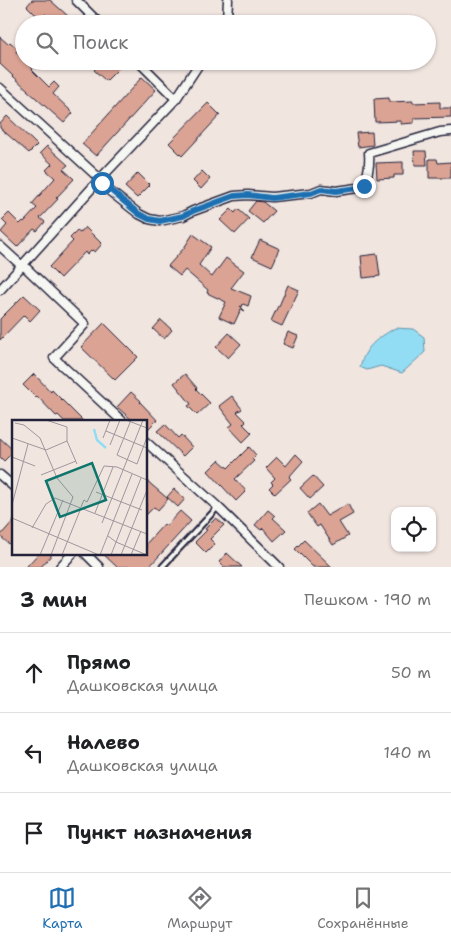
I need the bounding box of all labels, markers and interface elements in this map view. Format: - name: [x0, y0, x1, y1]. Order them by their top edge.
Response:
- search box: [15, 15, 436, 70]
- icon: search: [33, 29, 61, 57]
- text: Поиск: [73, 30, 128, 55]
- route start: [91, 172, 114, 195]
- route end: [353, 175, 376, 198]
- inset map: [12, 420, 148, 554]
- map controls: [391, 507, 436, 552]
- button: locate: [391, 507, 436, 552]
- text: 3 мин: [20, 586, 87, 614]
- text: Пешком · 190 m: [304, 589, 431, 610]
- text: Прямо: [67, 650, 131, 675]
- icon: ahead: [20, 659, 48, 687]
- text: 50 m: [391, 662, 431, 683]
- text: Дашковская улица: [67, 675, 218, 696]
- text: Налево: [67, 730, 140, 755]
- icon: left: [20, 739, 48, 767]
- text: 140 m: [384, 742, 431, 763]
- text: Дашковская улица: [67, 755, 218, 776]
- icon: arrive: [20, 819, 48, 847]
- text: Пункт назначения: [67, 820, 252, 845]
- tab: Карта: [42, 884, 82, 932]
- tab: Маршрут: [167, 884, 232, 932]
- tab: Сохранённые: [317, 884, 409, 932]

